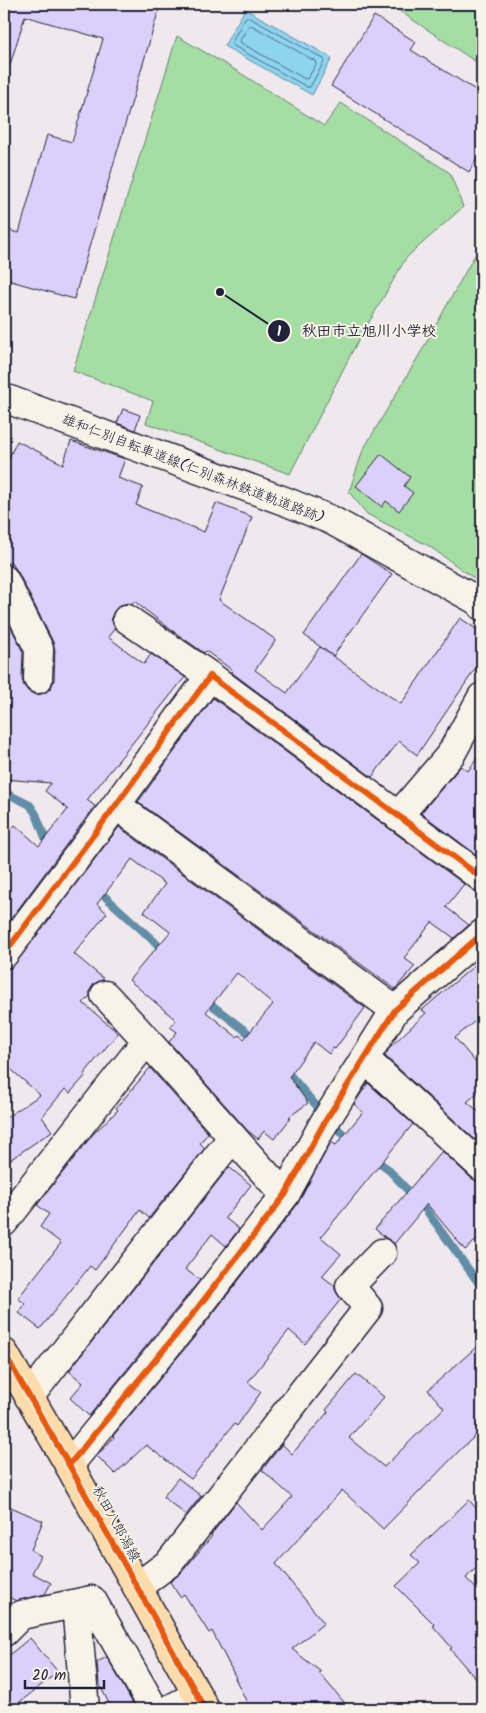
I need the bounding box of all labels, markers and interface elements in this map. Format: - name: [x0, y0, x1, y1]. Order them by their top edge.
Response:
- callout: 秋田市立旭川小学校: [267, 316, 447, 346]
- text: 1: [277, 320, 282, 344]
- text: 秋田市立旭川小学校: [301, 320, 437, 344]
- street label: 雄和仁別自転車道線(仁別森林鉄道軌道路跡): [58, 409, 328, 529]
- street label: 秋田八郎潟線: [86, 1482, 146, 1566]
- scale bar: [25, 1658, 104, 1690]
- text: 20 m: [32, 1664, 66, 1688]

